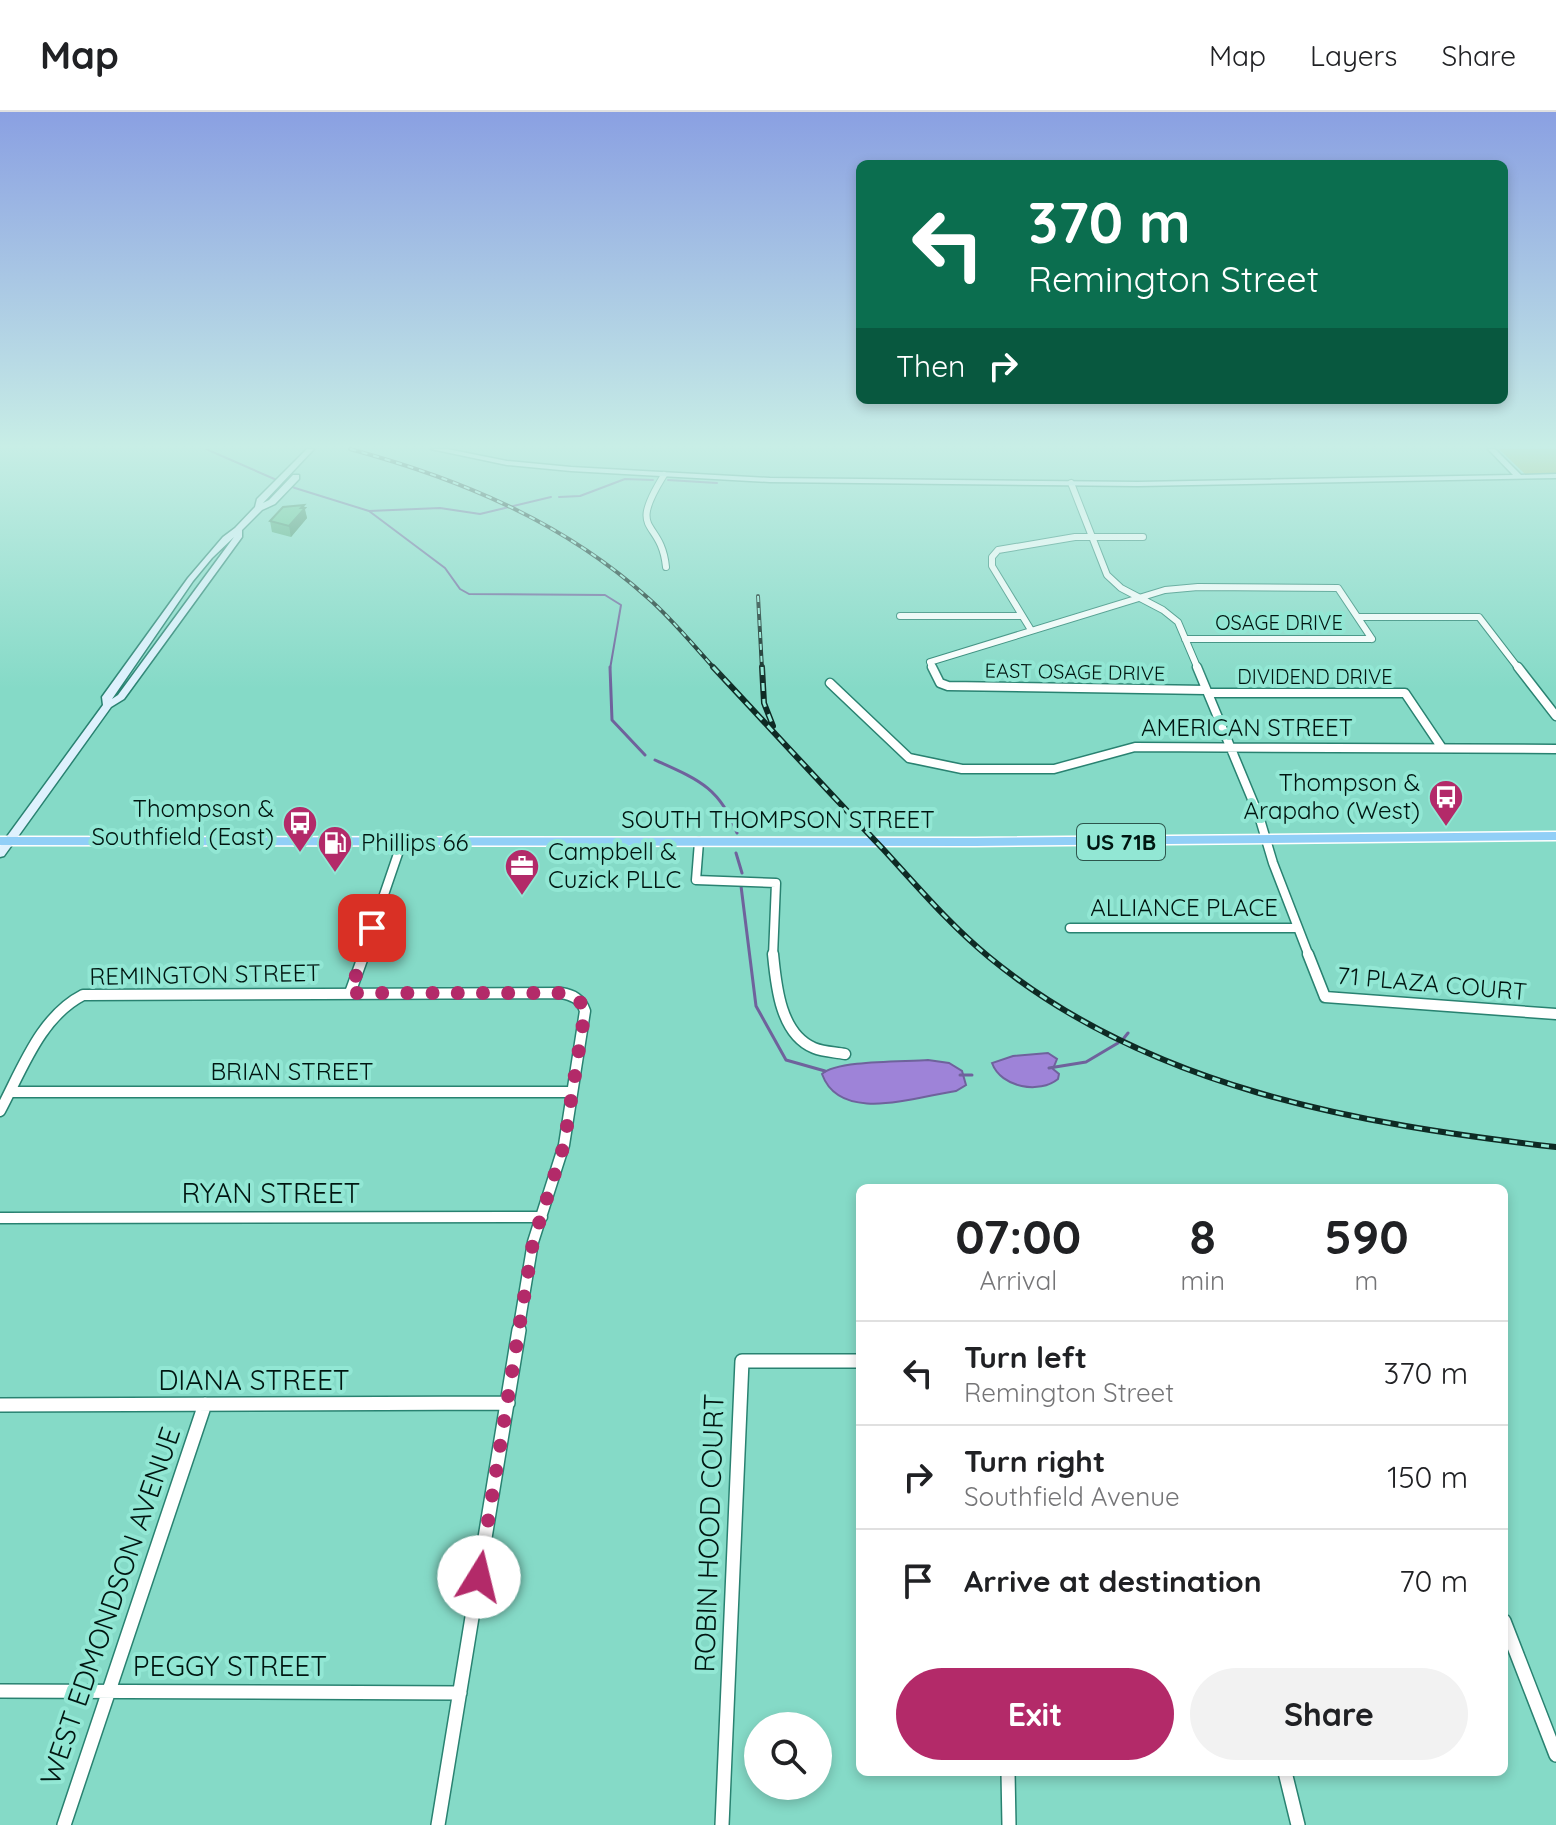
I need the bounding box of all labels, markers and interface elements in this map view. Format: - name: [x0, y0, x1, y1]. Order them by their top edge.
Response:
- text: Map: [40, 31, 119, 79]
- text: Map: [1209, 38, 1266, 73]
- text: Layers: [1310, 38, 1397, 73]
- text: Share: [1441, 38, 1516, 73]
- text: 370 m: [1028, 187, 1191, 257]
- icon: left: [896, 192, 1000, 296]
- text: Remington Street: [1028, 256, 1319, 301]
- icon: right: [981, 344, 1025, 388]
- text: Then: [896, 347, 965, 385]
- street label: OSAGE DRIVE: [1215, 610, 1343, 635]
- street label: EAST OSAGE DRIVE: [984, 657, 1166, 686]
- street label: DIVIDEND DRIVE: [1237, 664, 1393, 689]
- street label: AMERICAN STREET: [1141, 712, 1353, 742]
- place label: Thompson & Arapaho (West): [1243, 767, 1420, 825]
- bus stop icon: Thompson & Arapaho (West): [1427, 778, 1465, 828]
- place label: Thompson & Southfield (East): [91, 793, 274, 851]
- bus stop icon: Thompson & Southfield (East): [281, 804, 319, 854]
- street label: SOUTH THOMPSON STREET: [621, 804, 935, 834]
- fuel station icon: Phillips 66: [316, 824, 354, 874]
- road number: US 71B: [1077, 824, 1165, 860]
- place label: Phillips 66: [361, 827, 469, 857]
- place label: Campbell & Cuzick PLLC: [548, 836, 681, 894]
- office icon: Campbell & Cuzick PLLC: [503, 847, 541, 897]
- street label: ALLIANCE PLACE: [1090, 892, 1278, 922]
- pin: [338, 894, 406, 962]
- icon: arrive: [350, 906, 394, 950]
- street label: REMINGTON STREET: [89, 957, 321, 991]
- street label: 71 PLAZA COURT: [1336, 960, 1528, 1006]
- street label: BRIAN STREET: [210, 1056, 374, 1086]
- street label: RYAN STREET: [182, 1175, 360, 1210]
- text: 07:00: [955, 1206, 1081, 1266]
- text: 8: [1190, 1206, 1216, 1266]
- text: 590: [1324, 1206, 1409, 1266]
- text: Arrival: [979, 1264, 1057, 1297]
- text: min: [1181, 1264, 1225, 1297]
- text: m: [1355, 1264, 1378, 1297]
- text: Turn left: [964, 1338, 1087, 1376]
- icon: left: [896, 1351, 940, 1395]
- text: 370 m: [1383, 1354, 1468, 1392]
- street label: DIANA STREET: [158, 1362, 350, 1397]
- text: Remington Street: [964, 1376, 1174, 1409]
- street label: ROBIN HOOD COURT: [686, 1393, 731, 1673]
- street label: WEST EDMONDSON AVENUE: [32, 1422, 187, 1789]
- text: Turn right: [964, 1442, 1105, 1480]
- icon: right: [896, 1455, 940, 1499]
- text: 150 m: [1387, 1458, 1468, 1496]
- text: Southfield Avenue: [964, 1480, 1180, 1513]
- position arrow: [437, 1535, 521, 1619]
- icon: arrive: [896, 1559, 940, 1603]
- text: Arrive at destination: [964, 1562, 1262, 1600]
- text: 70 m: [1399, 1562, 1468, 1600]
- street label: PEGGY STREET: [133, 1648, 327, 1683]
- button: Exit: [896, 1668, 1174, 1760]
- button: Share: [1190, 1668, 1468, 1760]
- map controls: [744, 1712, 832, 1800]
- button: search: [744, 1712, 832, 1800]

